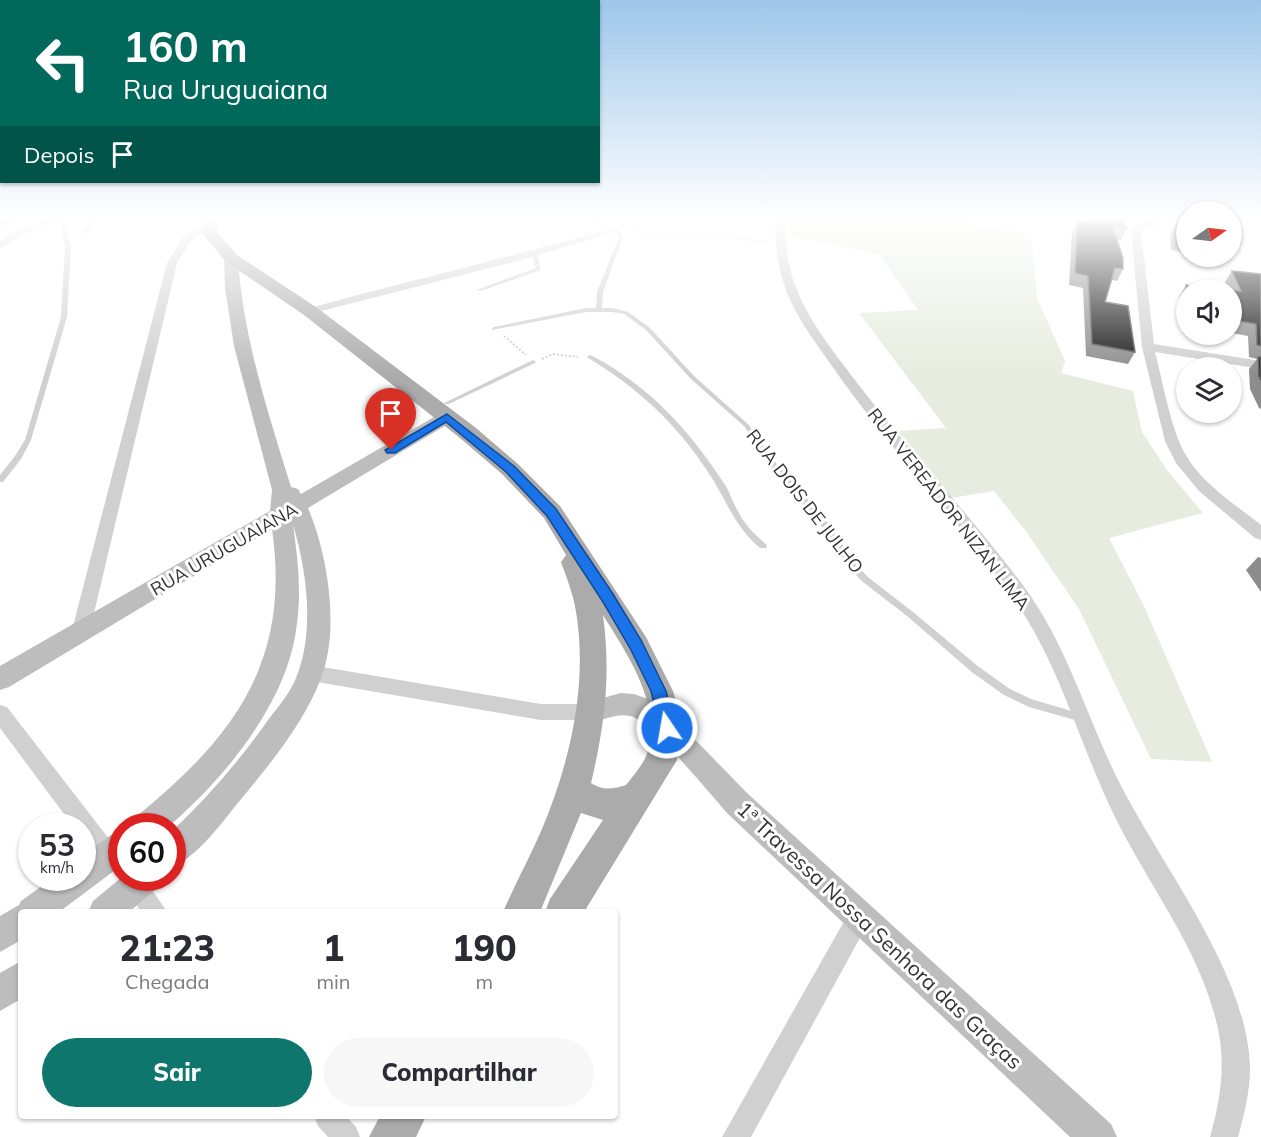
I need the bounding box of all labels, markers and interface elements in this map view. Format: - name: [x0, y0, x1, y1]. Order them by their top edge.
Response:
- text: 160 m: [123, 20, 248, 73]
- icon: left: [24, 24, 102, 102]
- text: Rua Uruguaiana: [123, 72, 328, 106]
- icon: arrive: [106, 138, 139, 171]
- text: Depois: [24, 141, 94, 169]
- north arrow: [1176, 201, 1242, 267]
- map controls: [1176, 201, 1242, 423]
- button: sound: [1176, 279, 1242, 345]
- button: layers: [1176, 357, 1242, 423]
- pin: [365, 388, 416, 450]
- icon: arrive: [374, 397, 407, 430]
- street label: RUA VEREADOR NIZAN LIMA: [863, 403, 1035, 615]
- street label: RUA DOIS DE JULHO: [742, 424, 868, 578]
- street label: RUA URUGUAIANA: [146, 497, 302, 601]
- position arrow: [635, 696, 699, 760]
- street label: 1ª Travessa Nossa Senhora das Graças: [732, 796, 1028, 1074]
- speed limit sign: 60: [108, 813, 186, 891]
- text: 53: [39, 826, 75, 864]
- text: km/h: [40, 858, 74, 877]
- text: 21:23: [119, 925, 215, 970]
- text: 1: [323, 925, 344, 970]
- text: 190: [452, 925, 517, 970]
- text: Chegada: [125, 969, 209, 994]
- text: min: [316, 969, 351, 994]
- text: m: [475, 969, 493, 994]
- button: Sair: [42, 1038, 312, 1107]
- button: Compartilhar: [324, 1038, 594, 1107]

